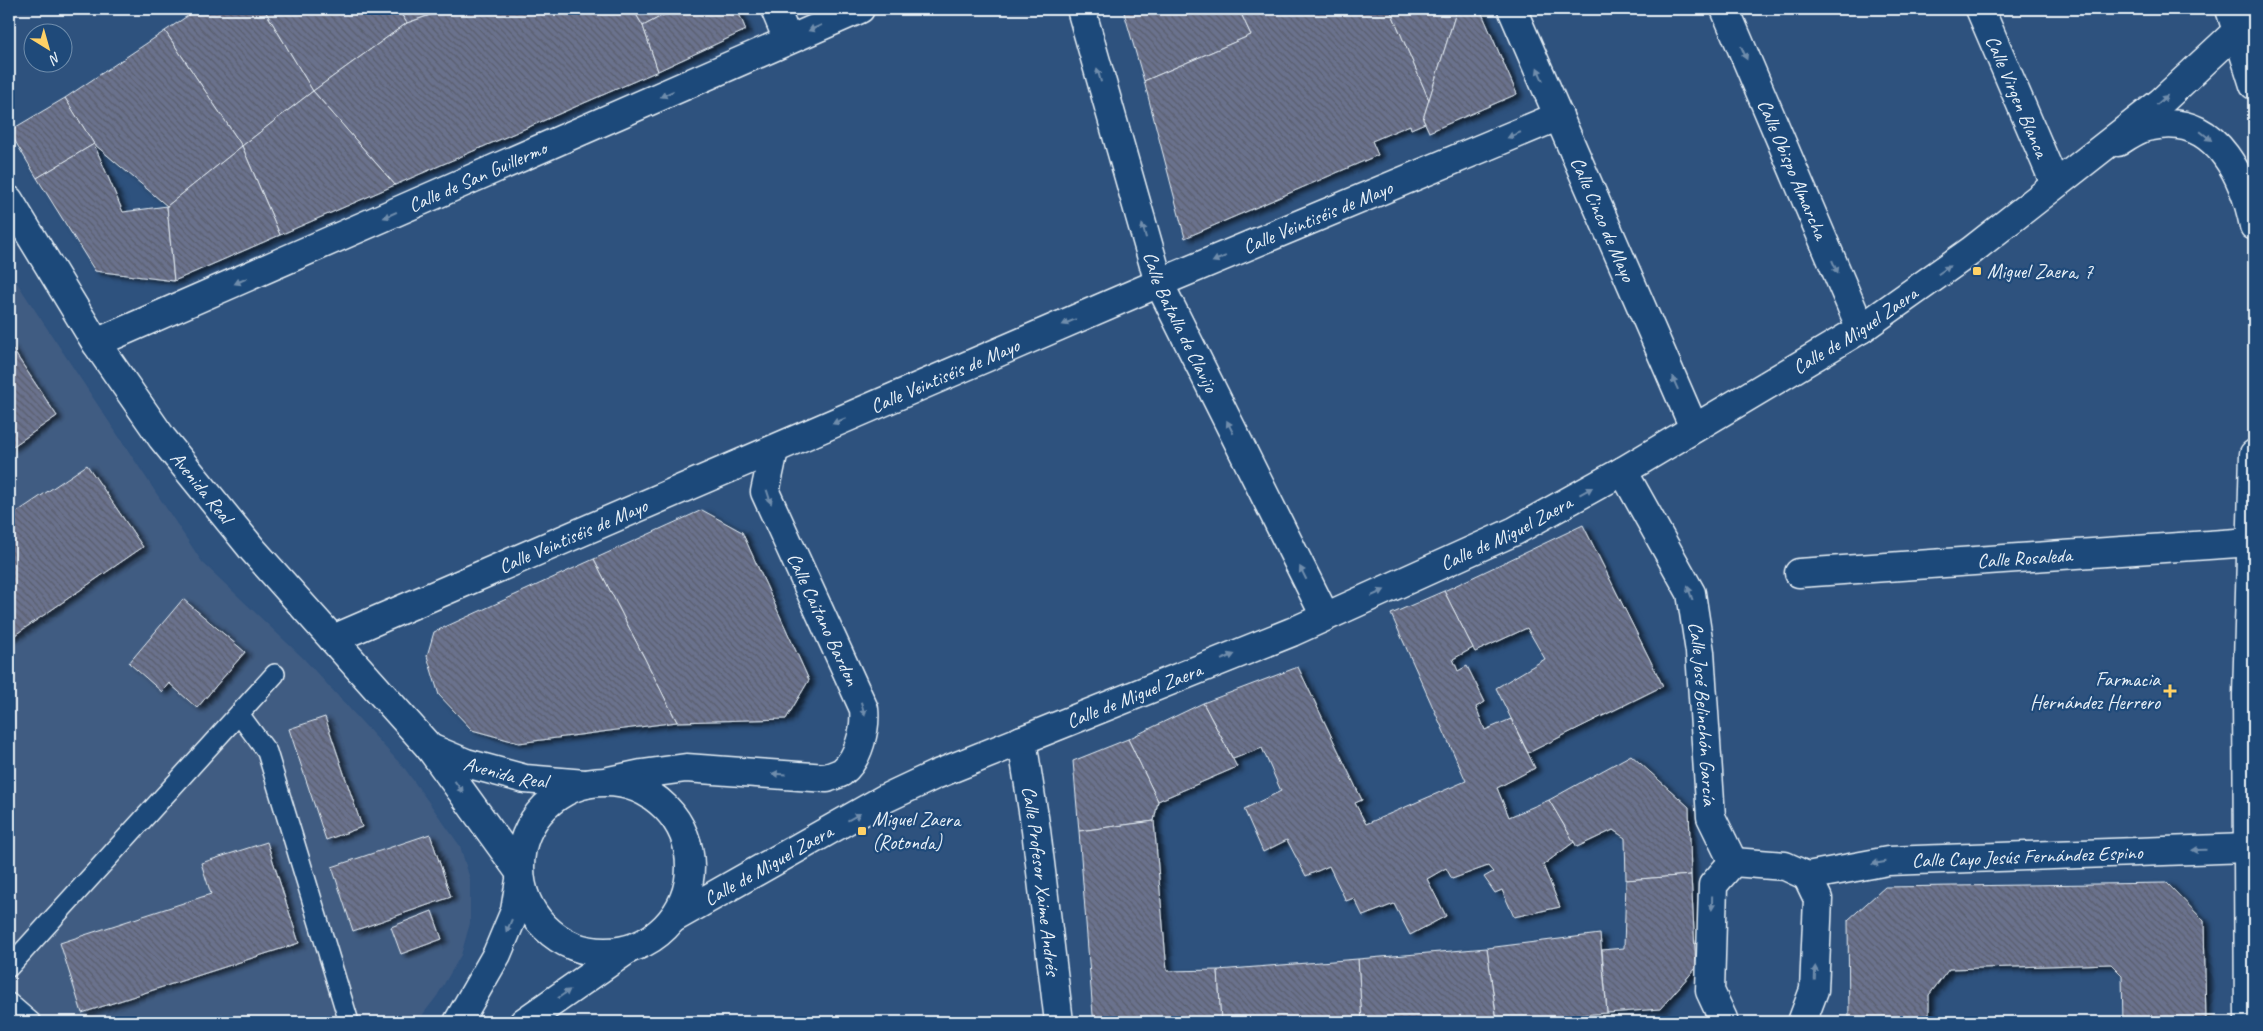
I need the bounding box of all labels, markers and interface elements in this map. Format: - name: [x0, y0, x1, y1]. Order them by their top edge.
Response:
- north arrow: [22, 22, 72, 72]
- one-way arrow: [808, 25, 822, 33]
- street label: Calle Virgen Blanca: [1980, 31, 2055, 163]
- one-way arrow: [1741, 46, 1749, 60]
- text: N: [45, 49, 64, 69]
- one-way arrow: [1095, 67, 1103, 82]
- one-way arrow: [1536, 67, 1544, 81]
- one-way arrow: [660, 90, 674, 98]
- street label: Calle Obispo Almarcha: [1752, 95, 1835, 245]
- one-way arrow: [2156, 95, 2169, 106]
- one-way arrow: [2199, 130, 2212, 141]
- one-way arrow: [1506, 131, 1521, 139]
- street label: Calle de San Guillermo: [404, 134, 552, 218]
- street label: Calle Cinco de Mayo: [1565, 153, 1642, 286]
- street label: Calle Veintiséis de Mayo: [1239, 174, 1397, 259]
- one-way arrow: [383, 212, 397, 220]
- one-way arrow: [1139, 224, 1147, 239]
- street label: Calle Batalla de Clavijo: [1138, 249, 1224, 397]
- one-way arrow: [1212, 255, 1226, 263]
- place label: Miguel Zaera, 7: [1987, 259, 2094, 284]
- one-way arrow: [1832, 260, 1840, 274]
- one-way arrow: [1937, 265, 1951, 275]
- marker: Miguel Zaera, 7: [1971, 265, 1983, 277]
- one-way arrow: [234, 277, 248, 285]
- street label: Calle de Miguel Zaera: [1788, 280, 1924, 380]
- one-way arrow: [1062, 319, 1076, 327]
- street label: Calle Veintiséis de Mayo: [866, 332, 1024, 418]
- one-way arrow: [1671, 376, 1679, 390]
- one-way arrow: [832, 418, 846, 426]
- one-way arrow: [1226, 420, 1234, 434]
- street label: Avenida Real: [165, 446, 241, 531]
- one-way arrow: [1580, 487, 1593, 496]
- street label: Calle de Miguel Zaera: [1436, 489, 1578, 576]
- one-way arrow: [765, 490, 773, 505]
- street label: Calle Veintiséis de Mayo: [494, 492, 652, 579]
- street label: Calle Rosaleda: [1976, 542, 2074, 573]
- street label: Calle Caitano Bardon: [781, 549, 865, 690]
- one-way arrow: [1299, 565, 1307, 580]
- one-way arrow: [1686, 585, 1694, 600]
- one-way arrow: [1371, 589, 1385, 597]
- street label: Calle José Belinchón García: [1683, 620, 1723, 808]
- one-way arrow: [1221, 653, 1236, 661]
- street label: Calle de Miguel Zaera: [1062, 656, 1207, 734]
- place label: Farmacia Hernández Herrero: [2030, 667, 2161, 715]
- marker: Farmacia Hernández Herrero: [2164, 685, 2176, 697]
- one-way arrow: [859, 702, 867, 717]
- street label: Avenida Real: [461, 751, 552, 794]
- one-way arrow: [771, 770, 787, 778]
- one-way arrow: [454, 780, 464, 794]
- street label: Calle Profesor Xaime Andrés: [1017, 784, 1066, 979]
- place label: Miguel Zaera (Rotonda): [872, 807, 962, 855]
- one-way arrow: [847, 812, 860, 821]
- street label: Calle de Miguel Zaera: [699, 818, 838, 911]
- marker: Miguel Zaera (Rotonda): [856, 825, 868, 837]
- street label: Calle Cayo Jesús Fernández Espino: [1911, 839, 2144, 873]
- one-way arrow: [2190, 846, 2206, 854]
- one-way arrow: [1871, 859, 1887, 867]
- one-way arrow: [1708, 896, 1716, 912]
- one-way arrow: [504, 919, 512, 933]
- one-way arrow: [1811, 965, 1819, 981]
- one-way arrow: [557, 989, 571, 999]

